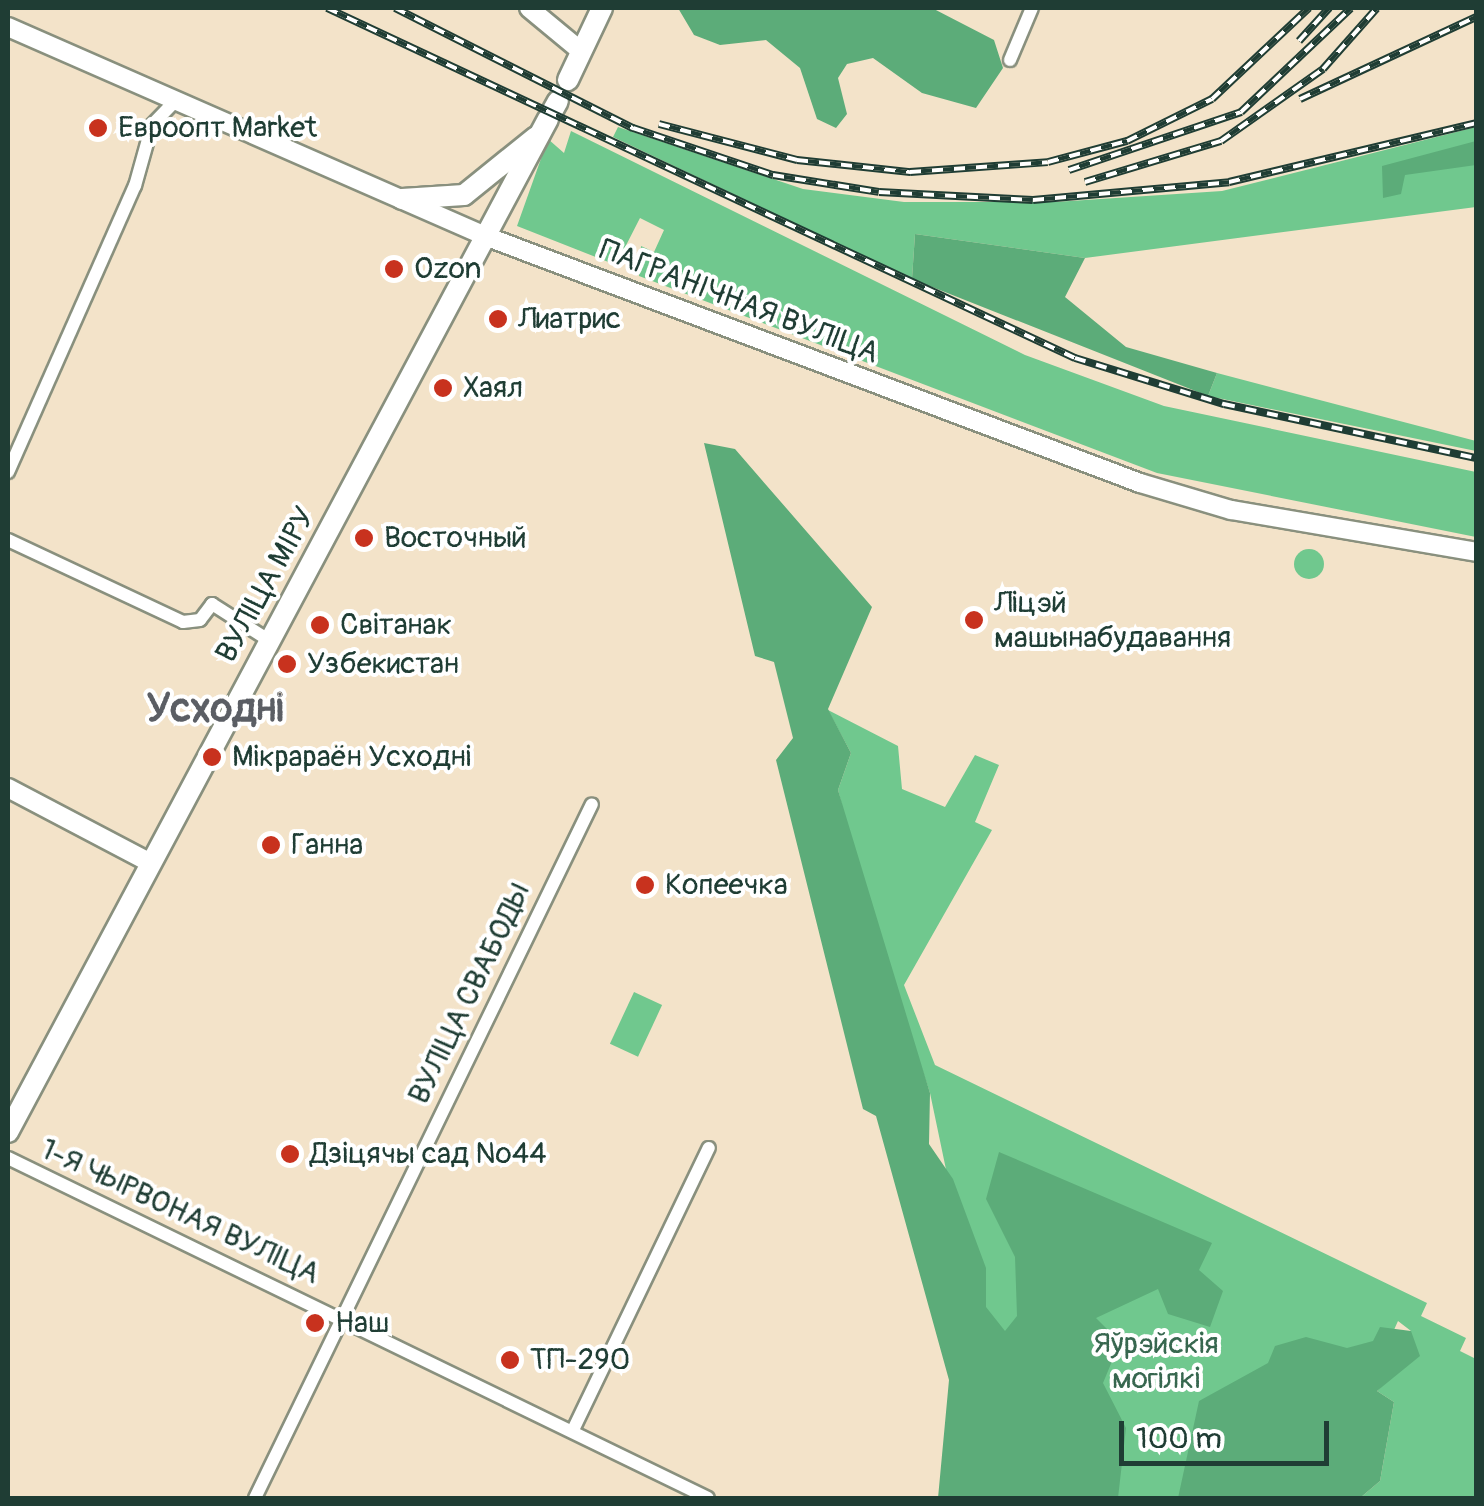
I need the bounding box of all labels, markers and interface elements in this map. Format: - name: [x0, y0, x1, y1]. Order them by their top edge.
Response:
- place label: Евроопт Market: [118, 110, 317, 146]
- marker: Евроопт Market: [87, 117, 109, 139]
- street label: ПАГРАНІЧНАЯ ВУЛІЦА: [594, 232, 884, 372]
- place label: Ozon: [414, 251, 481, 287]
- marker: Ozon: [383, 258, 405, 280]
- place label: Лиатрис: [518, 301, 621, 337]
- marker: Лиатрис: [487, 308, 509, 330]
- place label: Хаял: [463, 370, 523, 406]
- marker: Хаял: [432, 377, 454, 399]
- street label: ВУЛІЦА МІРУ: [209, 501, 323, 669]
- place label: Восточный: [384, 520, 527, 556]
- marker: Восточный: [353, 527, 375, 549]
- place label: Ліцэй машынабудавання: [994, 585, 1231, 656]
- place label: Світанак: [340, 607, 452, 643]
- marker: Ліцэй машынабудавання: [963, 609, 985, 631]
- marker: Світанак: [309, 614, 331, 636]
- place label: Узбекистан: [307, 646, 459, 682]
- marker: Узбекистан: [276, 653, 298, 675]
- district label: Усходні: [147, 685, 283, 733]
- place label: Мікрараён Усходні: [232, 739, 471, 775]
- marker: Мікрараён Усходні: [201, 746, 223, 768]
- place label: Ганна: [291, 827, 363, 863]
- marker: Ганна: [260, 834, 282, 856]
- place label: Копеечка: [665, 867, 788, 903]
- marker: Копеечка: [634, 874, 656, 896]
- street label: ВУЛІЦА СВАБОДЫ: [401, 878, 539, 1110]
- street label: 1-Я ЧЫРВОНАЯ ВУЛІЦА: [35, 1132, 325, 1292]
- place label: Дзіцячы сад №44: [310, 1136, 547, 1172]
- marker: Дзіцячы сад №44: [279, 1143, 301, 1165]
- place label: Наш: [335, 1305, 389, 1341]
- marker: Наш: [304, 1312, 326, 1334]
- park label: Яўрэйскія могілкі: [1093, 1326, 1219, 1396]
- place label: ТП-290: [530, 1342, 630, 1378]
- marker: ТП-290: [499, 1349, 521, 1371]
- scale bar: [1124, 1401, 1334, 1463]
- text: 100 m: [1136, 1420, 1222, 1457]

